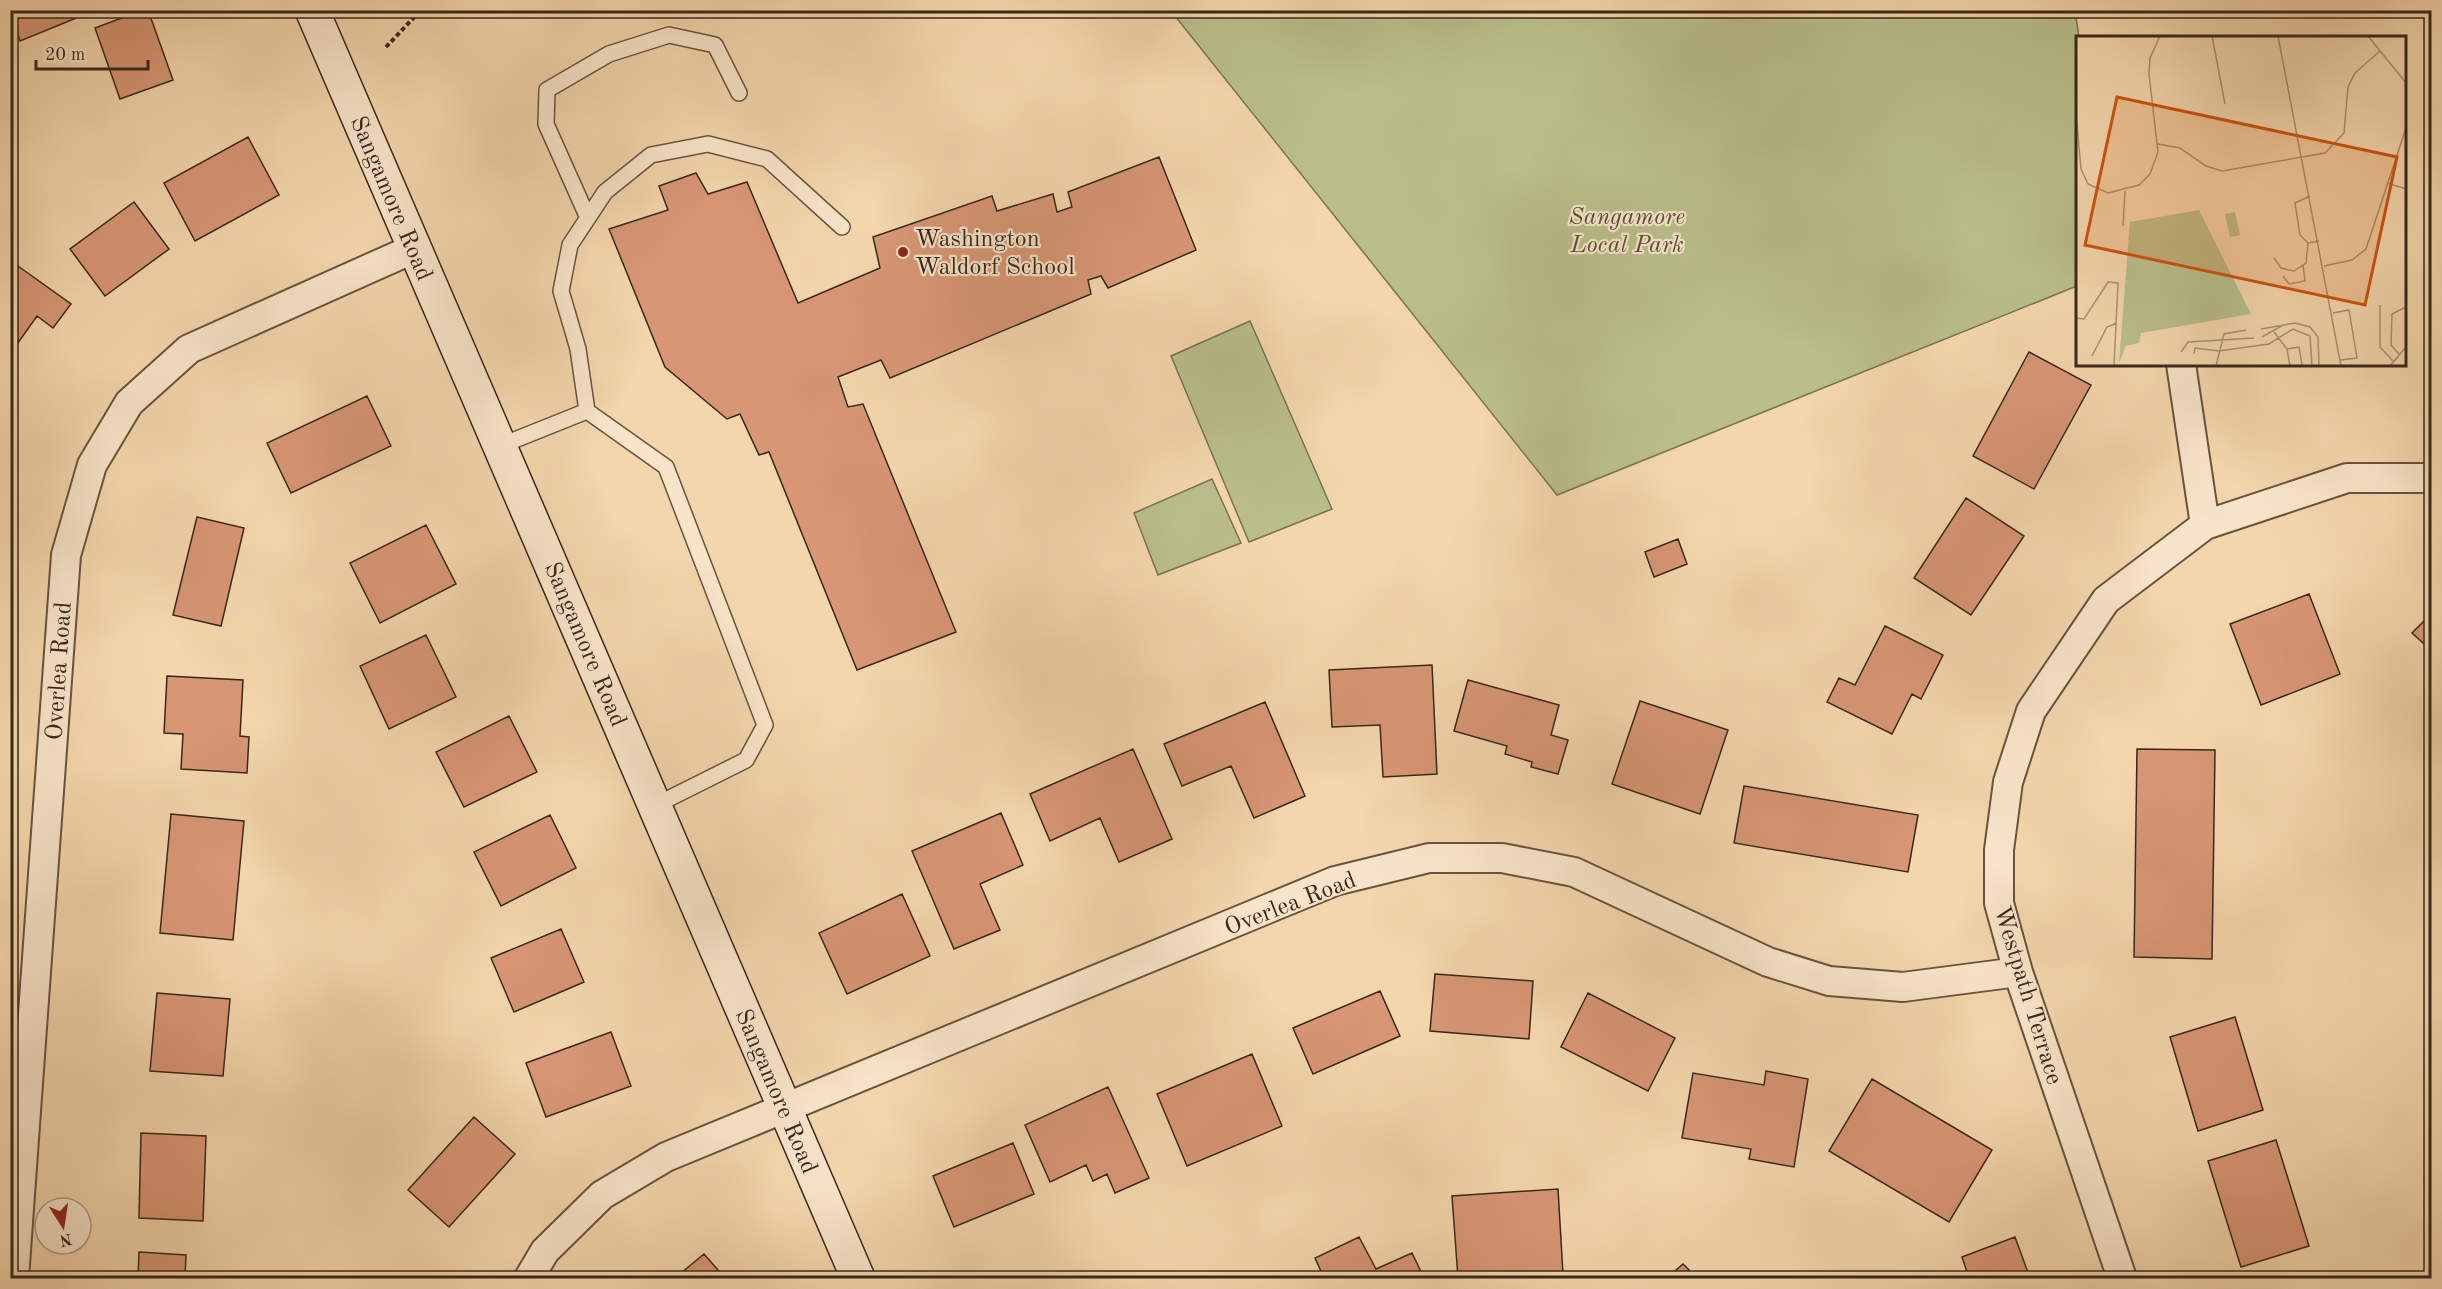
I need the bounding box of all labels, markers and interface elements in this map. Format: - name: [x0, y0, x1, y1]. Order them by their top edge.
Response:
- scale bar: [36, 33, 148, 71]
- inset map: [2076, 36, 2406, 366]
- text: 20 m: [45, 46, 85, 64]
- street label: Sangamore Road: [345, 113, 436, 285]
- park label: Sangamore Local Park: [1569, 206, 1685, 258]
- place label: Washington Waldorf School: [915, 228, 1075, 280]
- marker: Washington Waldorf School: [896, 245, 910, 259]
- street label: Sangamore Road: [539, 559, 630, 731]
- street label: Overlea Road: [43, 601, 77, 741]
- street label: Overlea Road: [1222, 869, 1360, 941]
- street label: Westpath Terrace: [1989, 904, 2066, 1088]
- street label: Sangamore Road: [730, 1006, 821, 1178]
- north arrow: [33, 1196, 93, 1256]
- text: N: [57, 1230, 73, 1248]

